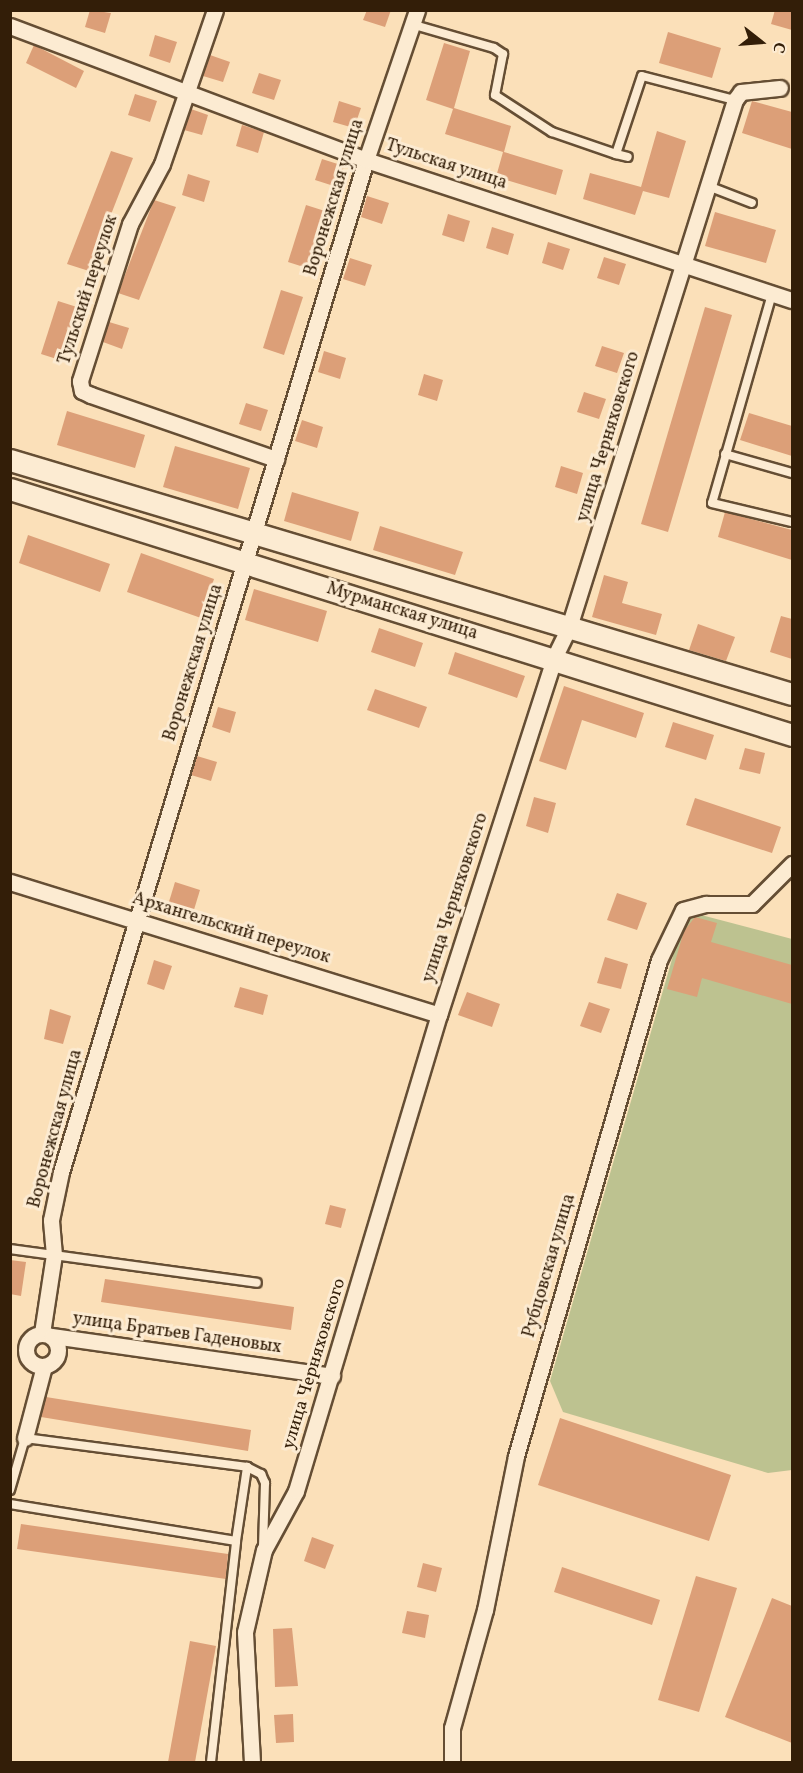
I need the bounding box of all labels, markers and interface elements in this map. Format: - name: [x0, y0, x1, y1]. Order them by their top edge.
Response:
- north arrow: [731, 12, 791, 72]
- text: С: [766, 39, 790, 55]
- street label: Воронежская улица: [301, 116, 369, 280]
- street label: Тульская улица: [382, 135, 510, 195]
- street label: Тульский переулок: [55, 212, 123, 368]
- street label: улица Черняховского: [573, 349, 645, 525]
- street label: Мурманская улица: [323, 579, 481, 645]
- street label: Воронежская улица: [160, 581, 228, 745]
- street label: улица Черняховского: [418, 810, 494, 986]
- street label: Архангельский переулок: [129, 889, 333, 969]
- street label: Воронежская улица: [24, 1047, 88, 1211]
- street label: Рубцовская улица: [519, 1191, 581, 1341]
- street label: улица Черняховского: [279, 1276, 351, 1452]
- street label: улица Братьев Гаденовых: [71, 1309, 283, 1359]

